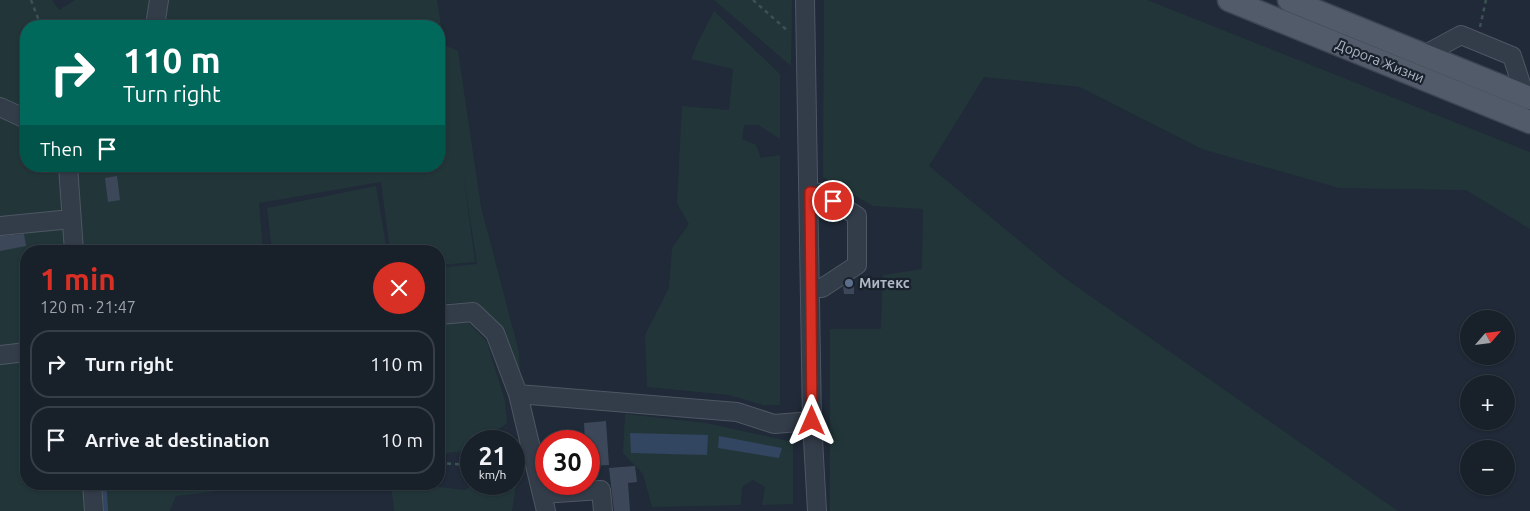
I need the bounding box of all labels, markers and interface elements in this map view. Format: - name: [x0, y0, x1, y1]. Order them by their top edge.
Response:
- street label: Дорога Жизни: [1333, 36, 1427, 86]
- icon: right: [40, 40, 105, 105]
- text: 110 m: [123, 40, 221, 80]
- text: Turn right: [123, 81, 221, 106]
- icon: arrive: [93, 135, 121, 163]
- text: Then: [40, 138, 83, 160]
- pin: [812, 180, 854, 222]
- icon: arrive: [819, 187, 847, 215]
- text: 1 min: [40, 262, 116, 296]
- button: close: [373, 262, 425, 314]
- place label: Митекс: [859, 275, 910, 291]
- marker: Митекс: [843, 277, 855, 289]
- text: 120 m · 21:47: [40, 298, 136, 316]
- north arrow: [1460, 310, 1515, 365]
- map controls: [1460, 310, 1515, 495]
- icon: right: [42, 350, 70, 378]
- text: Turn right: [85, 353, 173, 375]
- text: 110 m: [370, 353, 423, 375]
- button: +: [1460, 375, 1515, 430]
- position arrow: [785, 394, 837, 446]
- icon: arrive: [42, 426, 70, 454]
- text: Arrive at destination: [85, 429, 270, 451]
- text: 10 m: [381, 429, 423, 451]
- speed limit sign: 30: [535, 430, 600, 495]
- button: −: [1460, 440, 1515, 495]
- text: 21: [478, 442, 507, 470]
- text: km/h: [479, 468, 506, 481]

